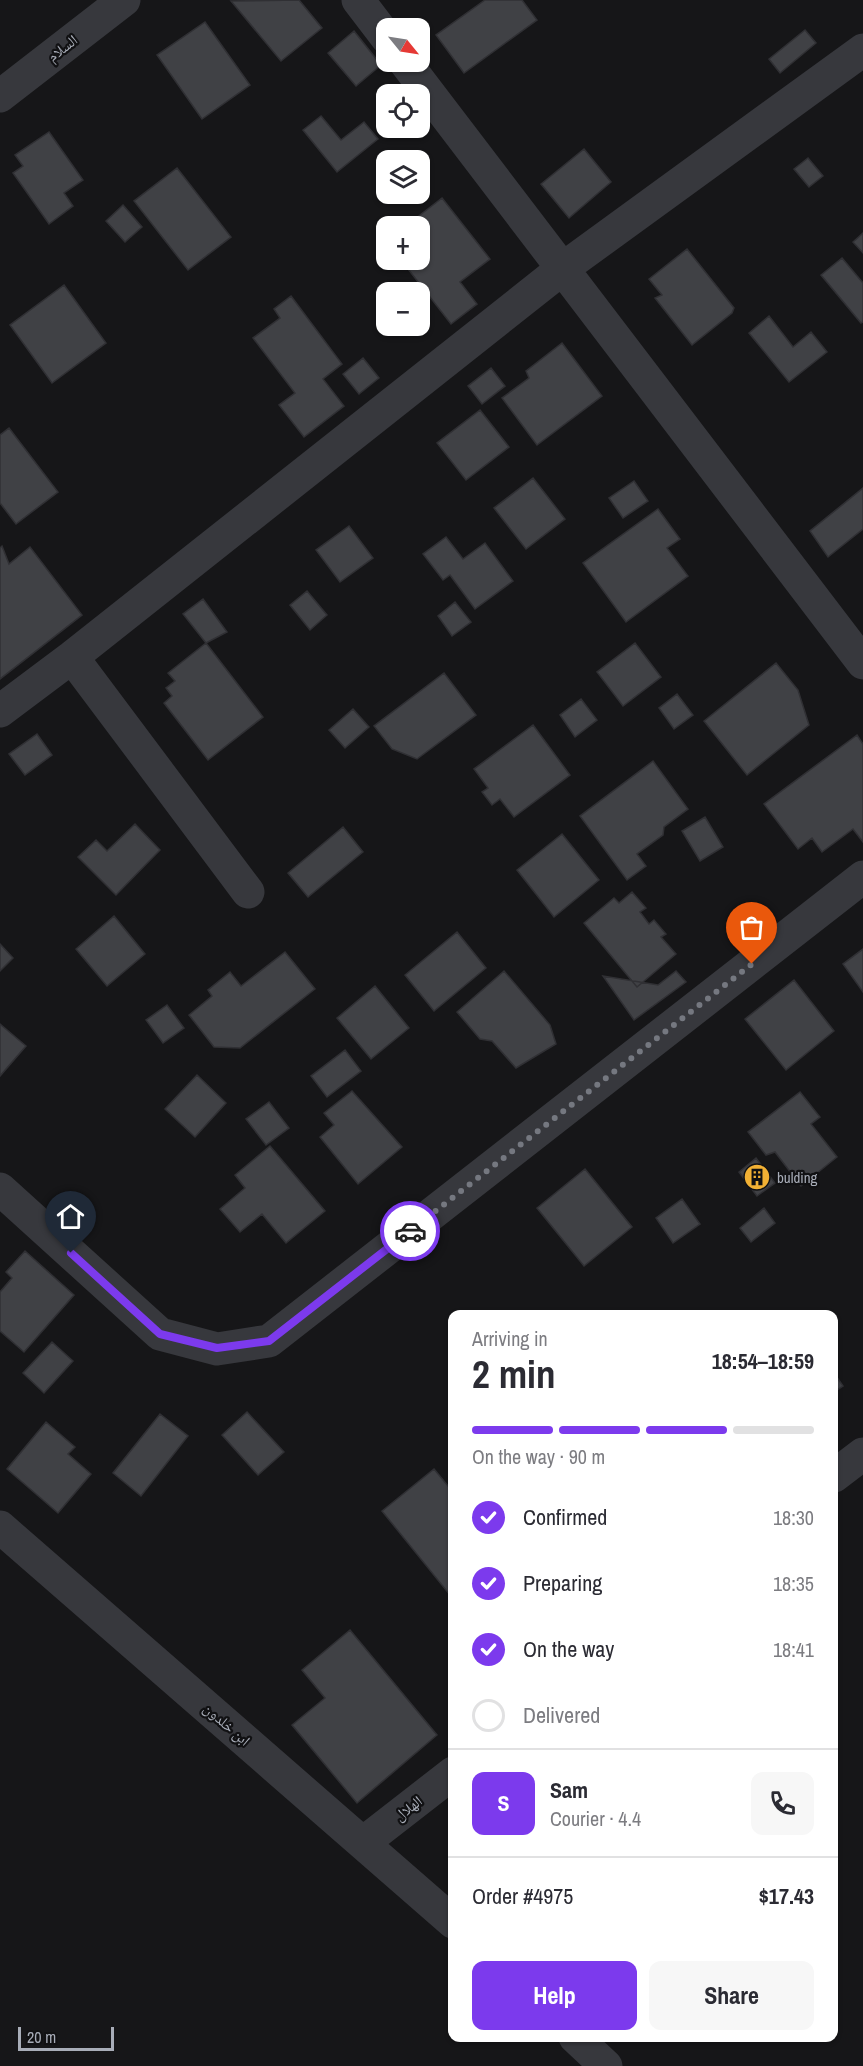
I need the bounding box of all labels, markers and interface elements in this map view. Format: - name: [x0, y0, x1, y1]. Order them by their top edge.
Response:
- north arrow: [376, 18, 430, 72]
- map controls: [376, 18, 430, 336]
- street label: السلام: [42, 30, 82, 66]
- button: locate: [376, 84, 430, 138]
- button: layers: [376, 150, 430, 204]
- button: +: [376, 216, 430, 270]
- button: −: [376, 282, 430, 336]
- pin: [726, 902, 777, 964]
- icon: bag: [735, 911, 768, 944]
- building icon: bulding: [742, 1162, 772, 1192]
- place label: bulding: [777, 1167, 818, 1188]
- pin: [45, 1191, 96, 1253]
- icon: home: [54, 1200, 87, 1233]
- courier: [380, 1201, 440, 1261]
- icon: car: [394, 1215, 427, 1248]
- text: Arriving in: [472, 1325, 548, 1352]
- text: 18:54–18:59: [712, 1346, 814, 1376]
- text: 2 min: [472, 1348, 556, 1400]
- text: On the way · 90 m: [472, 1443, 605, 1470]
- icon: check: [472, 1501, 505, 1534]
- text: Confirmed: [523, 1502, 607, 1532]
- text: 18:30: [773, 1504, 814, 1531]
- icon: check: [472, 1567, 505, 1600]
- text: Preparing: [523, 1568, 602, 1598]
- text: 18:35: [773, 1570, 814, 1597]
- icon: check: [472, 1633, 505, 1666]
- text: On the way: [523, 1634, 614, 1664]
- text: 18:41: [773, 1636, 814, 1663]
- street label: ابن خلدون: [199, 1698, 255, 1750]
- text: Delivered: [523, 1700, 600, 1730]
- button: phone: [751, 1772, 814, 1835]
- text: Sam: [550, 1775, 588, 1805]
- text: S: [497, 1788, 510, 1818]
- street label: الهلال: [389, 1790, 427, 1826]
- text: Courier · 4.4: [550, 1805, 641, 1832]
- text: Order #4975: [472, 1881, 573, 1911]
- text: $17.43: [759, 1881, 814, 1911]
- button: Help: [472, 1961, 637, 2030]
- button: Share: [649, 1961, 814, 2030]
- scale bar: [18, 2024, 114, 2052]
- text: 20 m: [27, 2026, 56, 2048]

